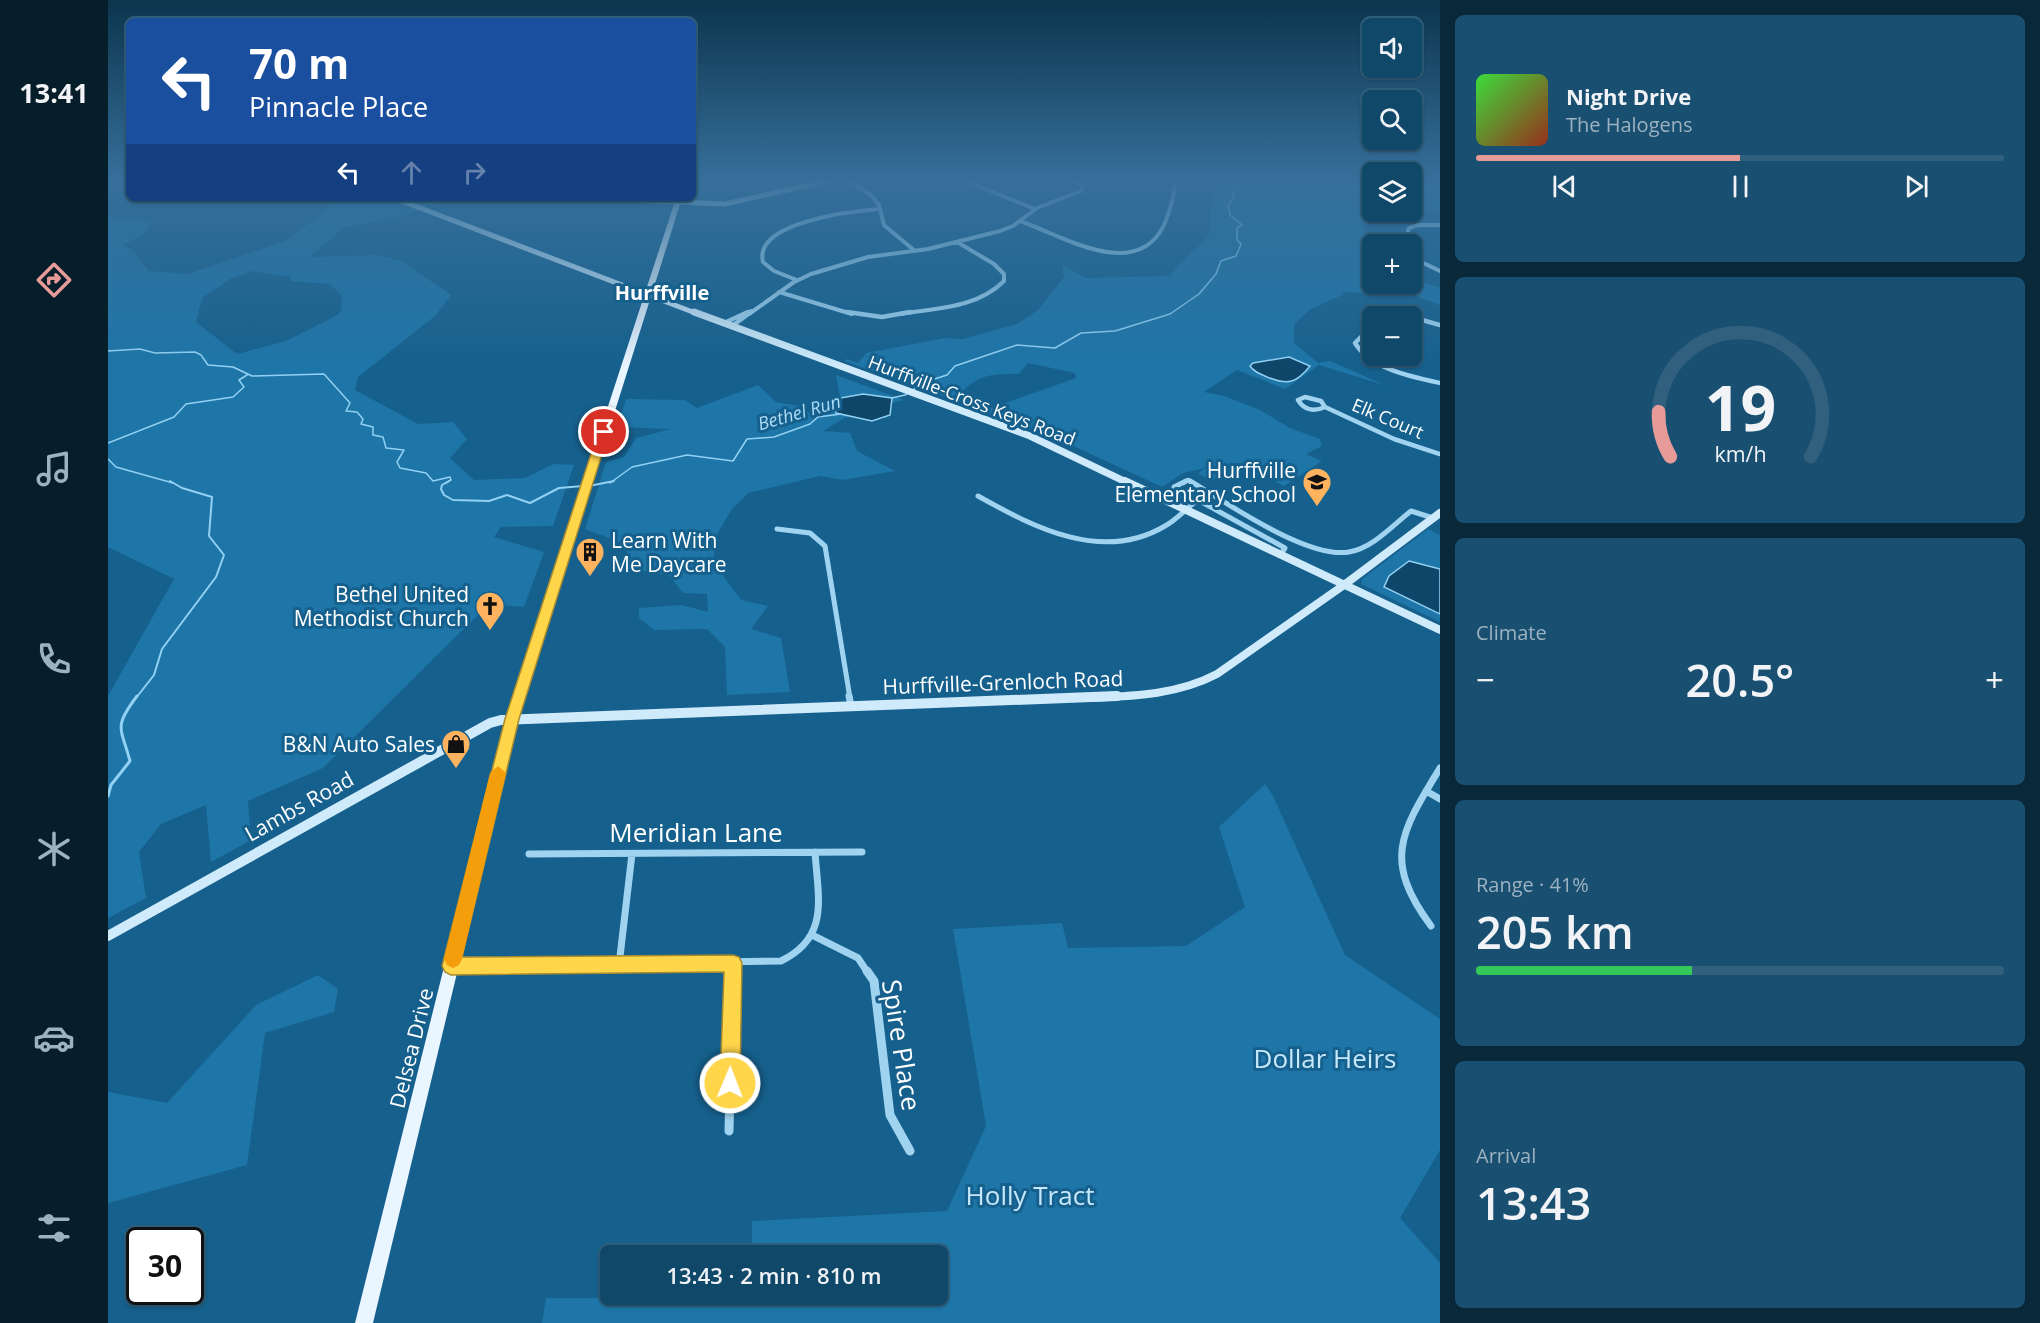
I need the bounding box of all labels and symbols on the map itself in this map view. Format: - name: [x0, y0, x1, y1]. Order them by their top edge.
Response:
- district label: Hurffville: [615, 279, 709, 306]
- street label: Hurffville-Cross Keys Road: [865, 349, 1079, 451]
- water label: Bethel Run: [755, 389, 843, 435]
- street label: Elk Court: [1348, 392, 1428, 444]
- pin: [578, 406, 629, 457]
- place label: Hurffville Elementary School: [1114, 456, 1296, 508]
- school or university icon: Hurffville Elementary School: [1301, 466, 1333, 508]
- place label: Learn With Me Daycare: [611, 526, 727, 578]
- building icon: Learn With Me Daycare: [574, 536, 606, 578]
- place label: Bethel United Methodist Church: [294, 580, 469, 632]
- church icon: Bethel United Methodist Church: [474, 590, 506, 632]
- street label: Hurffville-Grenloch Road: [882, 664, 1124, 700]
- shop icon: B&N Auto Sales: [440, 728, 472, 770]
- place label: B&N Auto Sales: [283, 730, 435, 758]
- street label: Lambs Road: [240, 765, 358, 847]
- street label: Meridian Lane: [609, 814, 783, 850]
- street label: Spire Place: [874, 977, 930, 1113]
- street label: Delsea Drive: [383, 985, 439, 1111]
- park label: Dollar Heirs: [1254, 1040, 1396, 1076]
- position arrow: [698, 1051, 762, 1115]
- park label: Holly Tract: [966, 1177, 1094, 1213]
- speed limit sign: 30: [126, 1227, 204, 1305]

